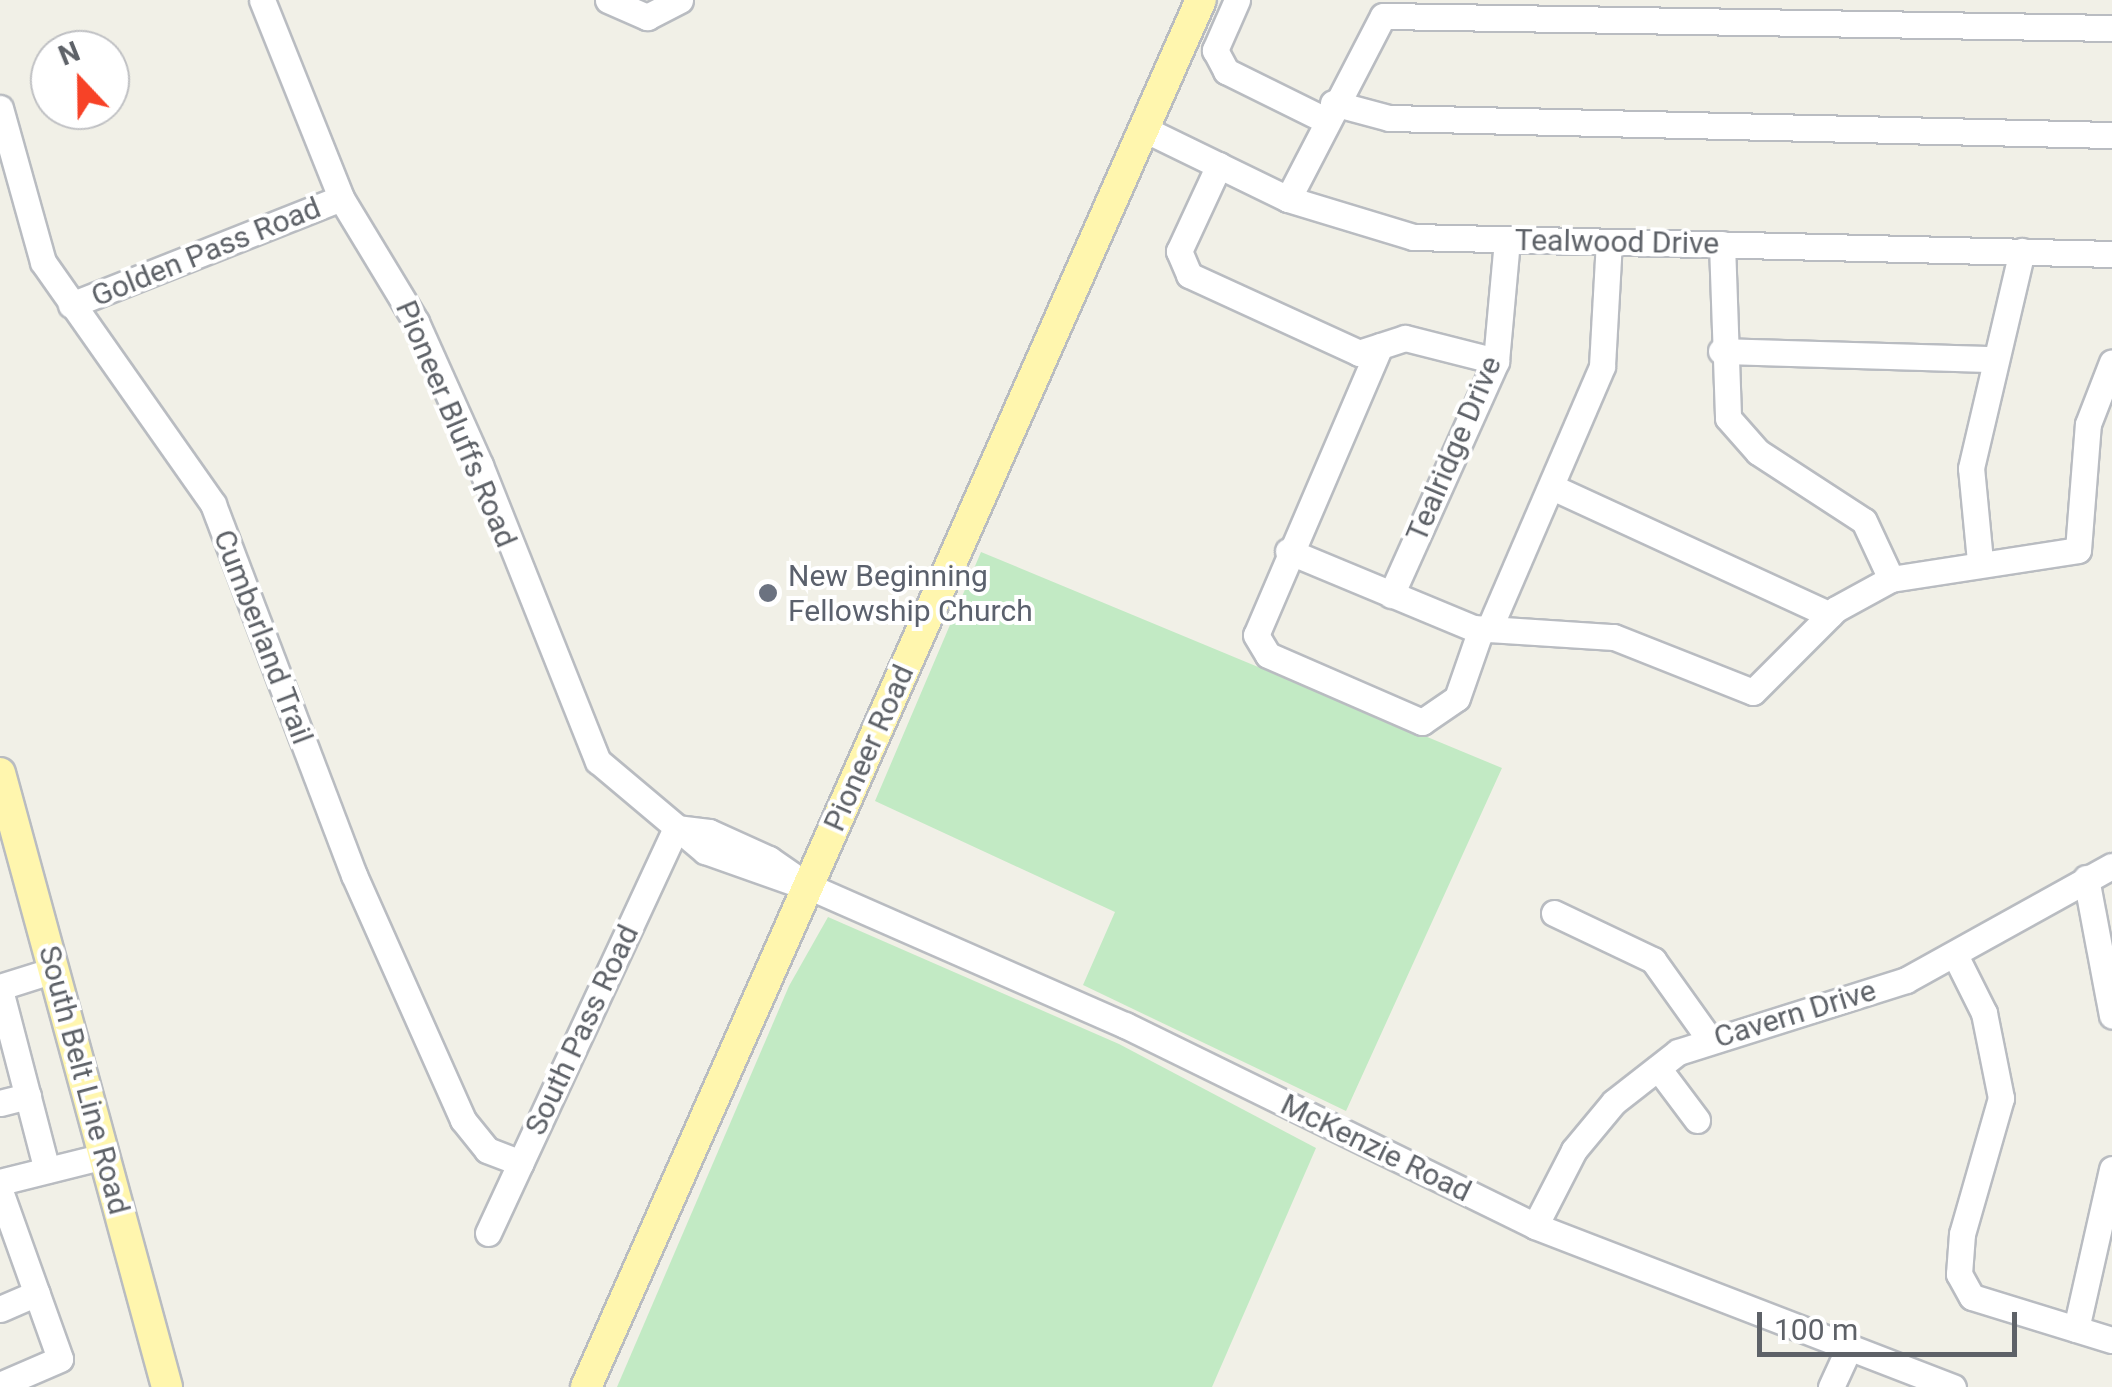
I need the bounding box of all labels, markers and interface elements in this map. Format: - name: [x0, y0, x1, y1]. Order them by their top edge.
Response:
- north arrow: [30, 30, 130, 130]
- text: N: [54, 35, 85, 73]
- street label: Golden Pass Road: [86, 190, 326, 314]
- street label: Tealwood Drive: [1514, 222, 1720, 262]
- street label: Pioneer Bluffs Road: [388, 295, 524, 553]
- street label: Tealridge Drive: [1399, 351, 1509, 547]
- street label: Cumberland Trail: [205, 525, 321, 749]
- place label: New Beginning Fellowship Church: [788, 558, 1033, 628]
- marker: New Beginning Fellowship Church: [757, 582, 779, 604]
- street label: Pioneer Road: [816, 659, 922, 837]
- street label: South Pass Road: [518, 919, 646, 1141]
- street label: South Belt Line Road: [31, 942, 137, 1218]
- street label: Cavern Drive: [1710, 972, 1880, 1056]
- street label: McKenzie Road: [1275, 1086, 1477, 1210]
- scale bar: [1762, 1292, 2022, 1354]
- text: 100 m: [1774, 1312, 1858, 1347]

